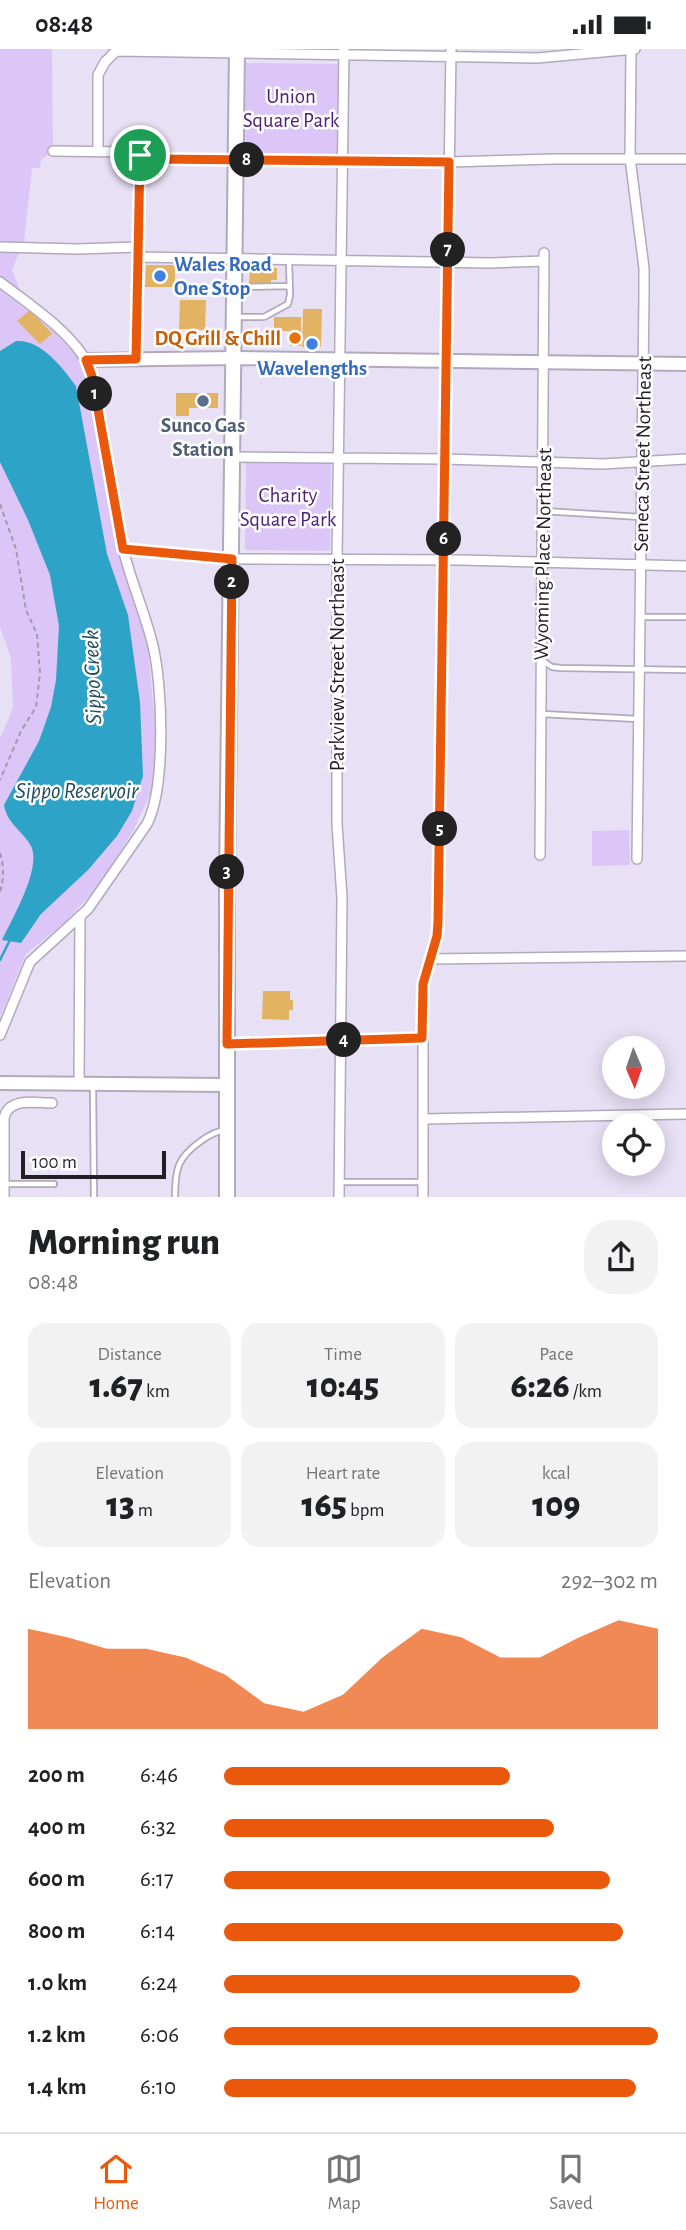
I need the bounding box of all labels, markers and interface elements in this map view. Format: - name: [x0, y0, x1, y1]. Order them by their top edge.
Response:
- text: 08:48: [35, 11, 93, 37]
- park label: Union Square Park: [243, 86, 340, 131]
- pin: [110, 125, 170, 185]
- icon: arrive: [121, 136, 159, 174]
- pin: 8: [230, 143, 264, 177]
- text: 8: [242, 150, 251, 169]
- pin: 7: [430, 233, 466, 267]
- text: 7: [443, 240, 452, 259]
- place label: Wales Road One Stop: [174, 254, 272, 299]
- marker: Wales Road One Stop: [152, 268, 168, 284]
- place label: DQ Grill & Chill: [155, 328, 281, 350]
- marker: DQ Grill & Chill: [287, 330, 303, 346]
- marker: Wavelengths: [304, 336, 320, 352]
- street label: Seneca Street Northeast: [631, 356, 655, 552]
- place label: Wavelengths: [257, 358, 367, 379]
- pin: 1: [78, 377, 112, 411]
- text: 1: [91, 384, 98, 403]
- marker: Sunco Gas Station: [195, 393, 211, 409]
- place label: Sunco Gas Station: [161, 415, 245, 460]
- street label: Wyoming Place Northeast: [531, 447, 555, 661]
- park label: Charity Square Park: [240, 485, 337, 530]
- pin: 6: [426, 521, 462, 557]
- text: 6: [439, 529, 448, 548]
- street label: Parkview Street Northeast: [327, 558, 348, 771]
- pin: 2: [215, 565, 250, 599]
- text: 2: [227, 572, 236, 591]
- water label: Sippo Creek: [80, 629, 106, 725]
- water label: Sippo Reservoir: [15, 780, 139, 803]
- pin: 5: [422, 811, 458, 847]
- text: 5: [435, 819, 444, 838]
- pin: 3: [210, 855, 244, 889]
- text: 3: [222, 862, 231, 881]
- pin: 4: [326, 1023, 362, 1058]
- text: 4: [339, 1030, 348, 1049]
- north arrow: [602, 1036, 665, 1099]
- map controls: [602, 1036, 665, 1176]
- button: locate: [602, 1113, 665, 1176]
- scale bar: [21, 1149, 166, 1180]
- text: 100 m: [32, 1153, 77, 1172]
- button: share: [584, 1220, 658, 1294]
- text: Morning run: [28, 1224, 220, 1262]
- text: 08:48: [28, 1271, 78, 1294]
- text: Distance: [97, 1345, 162, 1364]
- text: Time: [324, 1345, 362, 1364]
- text: Pace: [539, 1345, 573, 1364]
- text: 1.67: [89, 1369, 143, 1404]
- text: 10:45: [307, 1369, 379, 1404]
- text: 6:26: [511, 1369, 570, 1404]
- text: km: [143, 1382, 170, 1401]
- text: /km: [570, 1382, 602, 1401]
- text: Elevation: [95, 1464, 164, 1483]
- text: Heart rate: [306, 1464, 380, 1483]
- text: kcal: [542, 1464, 571, 1483]
- text: 13: [106, 1488, 135, 1523]
- text: 165: [302, 1488, 347, 1523]
- text: 109: [532, 1488, 580, 1523]
- text: m: [135, 1501, 153, 1520]
- text: bpm: [347, 1501, 384, 1520]
- text: Elevation: [28, 1570, 111, 1593]
- text: 292–302 m: [561, 1570, 658, 1593]
- text: 200 m: [28, 1764, 85, 1787]
- text: 6:46: [140, 1764, 178, 1787]
- text: 400 m: [28, 1816, 86, 1839]
- text: 6:32: [140, 1816, 176, 1839]
- text: 600 m: [28, 1868, 85, 1891]
- text: 6:17: [140, 1868, 174, 1891]
- text: 800 m: [28, 1920, 85, 1943]
- text: 6:14: [140, 1920, 175, 1943]
- text: 1.0 km: [28, 1972, 87, 1995]
- text: 6:24: [140, 1972, 178, 1995]
- text: 1.2 km: [28, 2024, 86, 2047]
- text: 6:06: [140, 2024, 179, 2047]
- text: 1.4 km: [28, 2076, 87, 2099]
- text: 6:10: [140, 2076, 176, 2099]
- tab: Home: [93, 2150, 139, 2215]
- tab: Map: [325, 2150, 363, 2215]
- tab: Saved: [549, 2150, 593, 2215]

